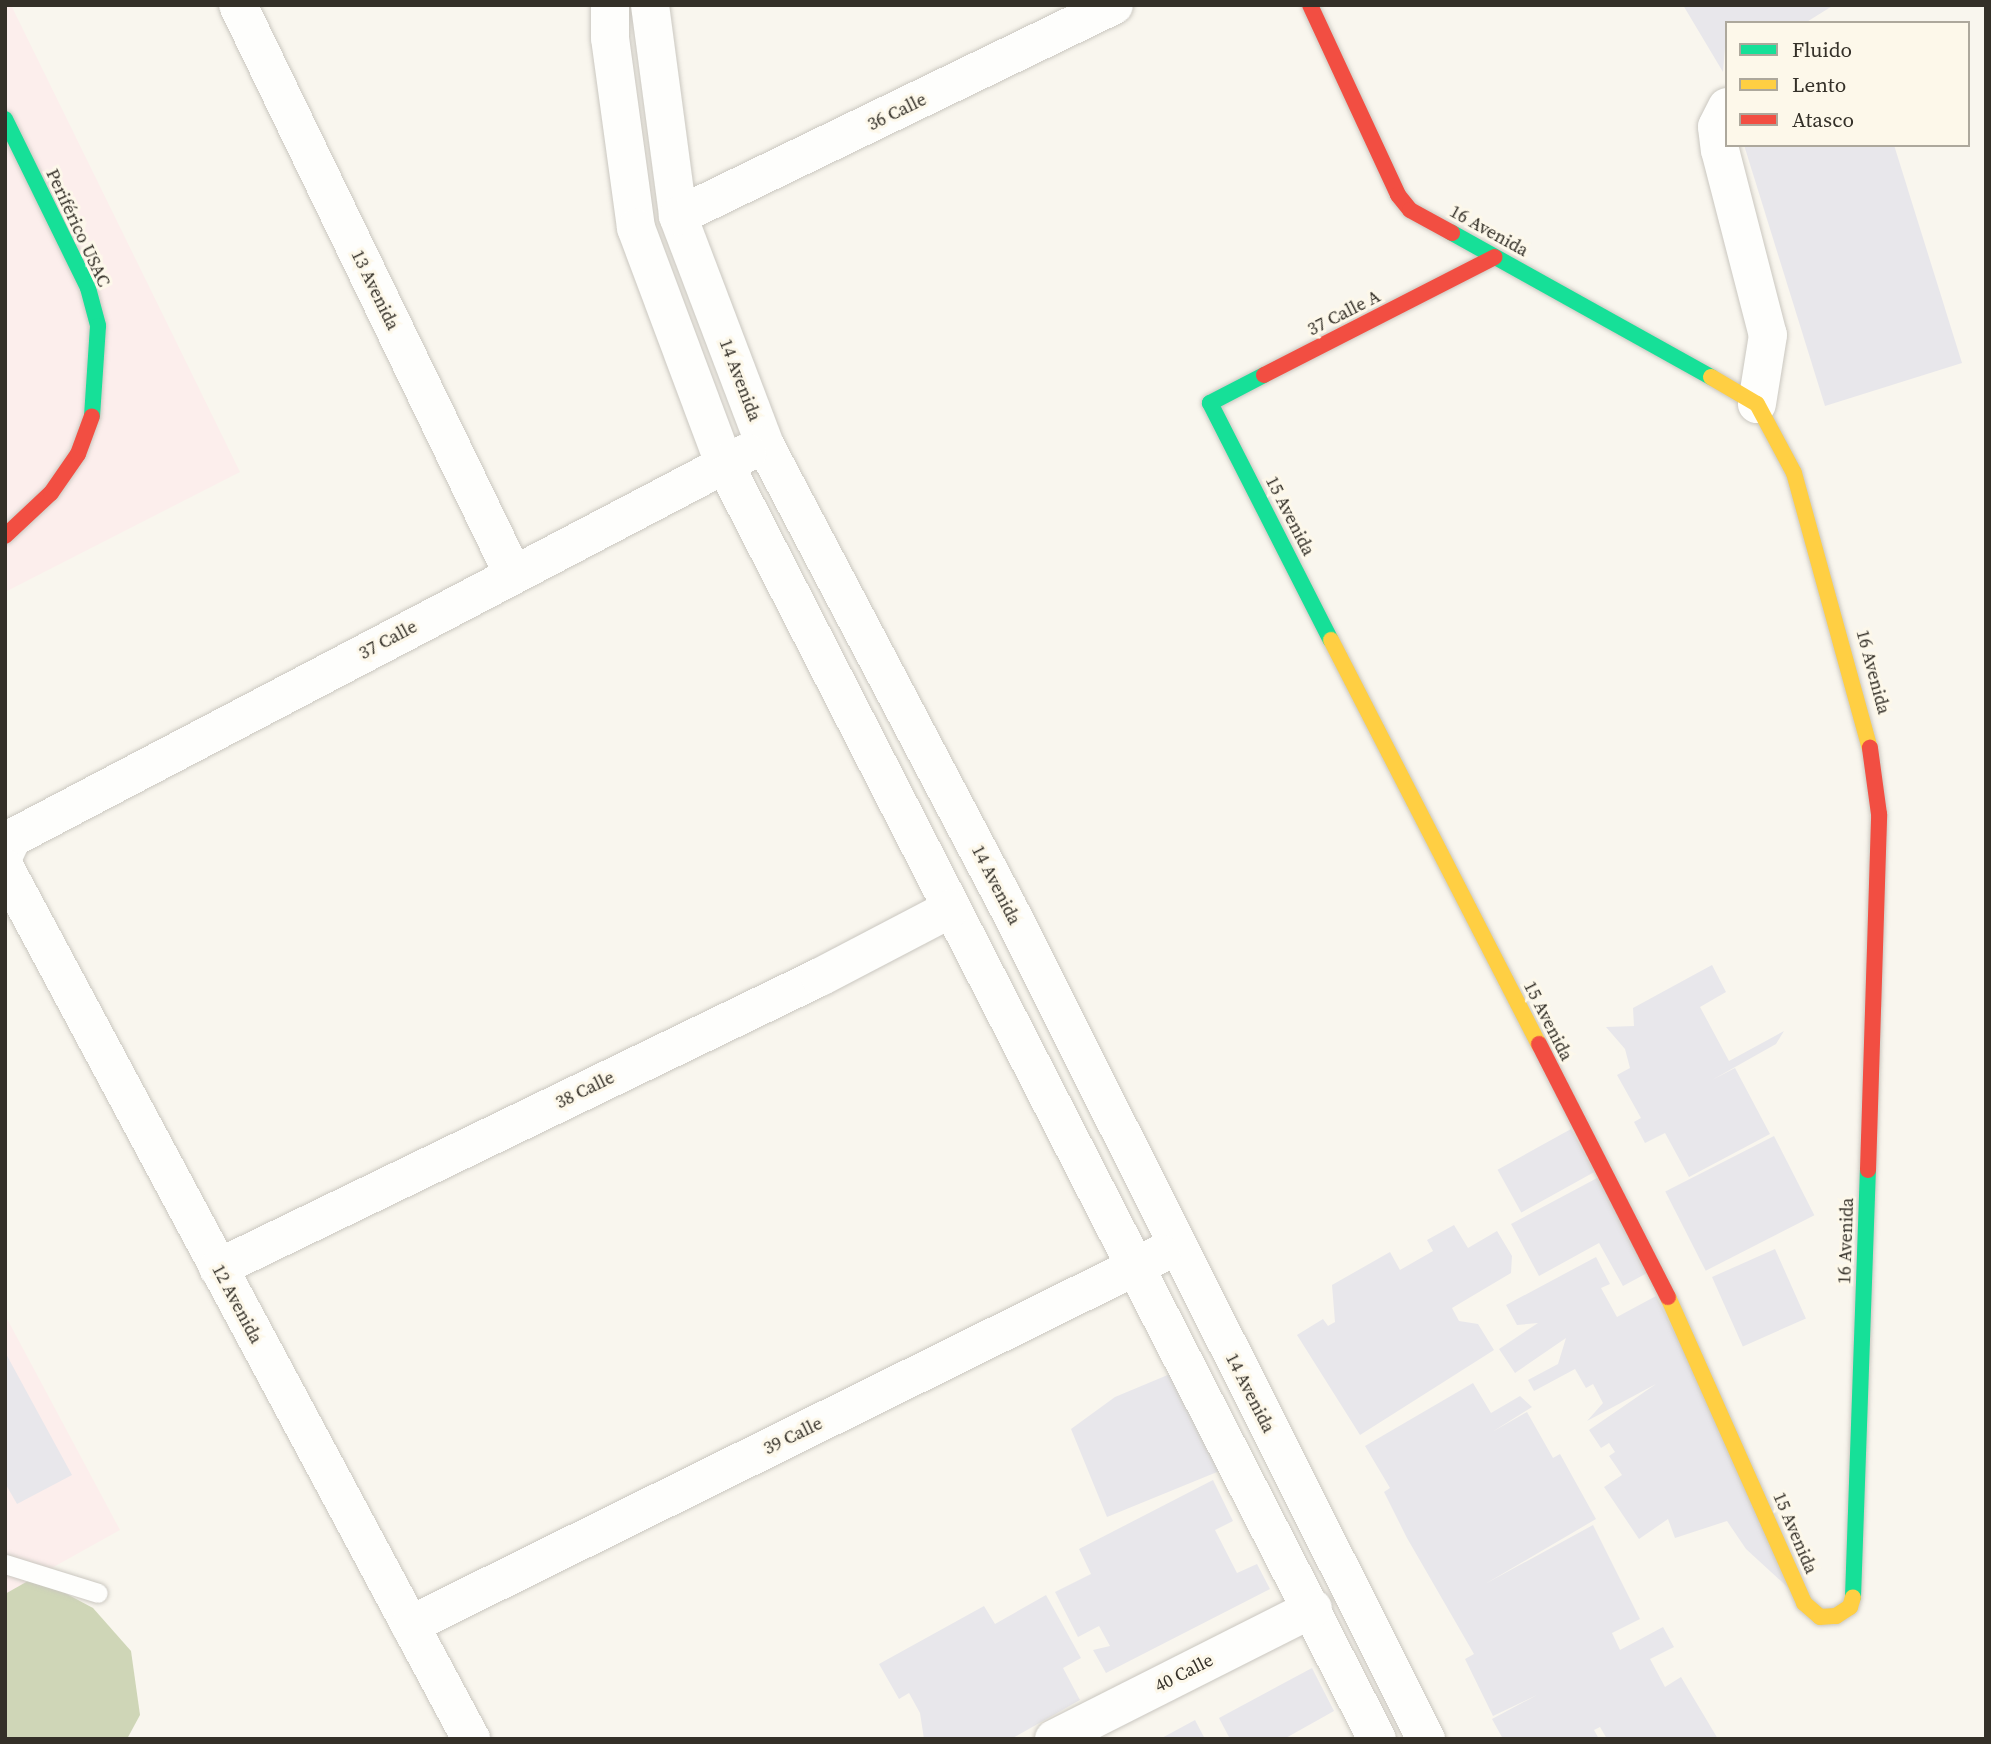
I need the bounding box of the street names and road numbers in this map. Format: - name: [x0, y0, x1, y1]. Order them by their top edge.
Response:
- street label: 36 Calle: [864, 89, 930, 135]
- street label: Periférico USAC: [41, 166, 115, 290]
- street label: 16 Avenida: [1446, 201, 1532, 261]
- street label: 13 Avenida: [346, 246, 404, 334]
- street label: 37 Calle A: [1304, 285, 1384, 341]
- street label: 14 Avenida: [714, 336, 766, 424]
- street label: 15 Avenida: [1261, 473, 1319, 559]
- street label: 37 Calle: [355, 616, 421, 664]
- street label: 16 Avenida: [1851, 627, 1895, 717]
- street label: 14 Avenida: [967, 842, 1025, 928]
- street label: 15 Avenida: [1519, 978, 1577, 1064]
- street label: 38 Calle: [552, 1067, 618, 1113]
- street label: 16 Avenida: [1834, 1197, 1858, 1285]
- street label: 12 Avenida: [207, 1261, 267, 1347]
- street label: 14 Avenida: [1221, 1350, 1279, 1436]
- street label: 39 Calle: [760, 1413, 826, 1459]
- street label: 15 Avenida: [1768, 1489, 1822, 1577]
- street label: 40 Calle: [1151, 1649, 1217, 1697]

